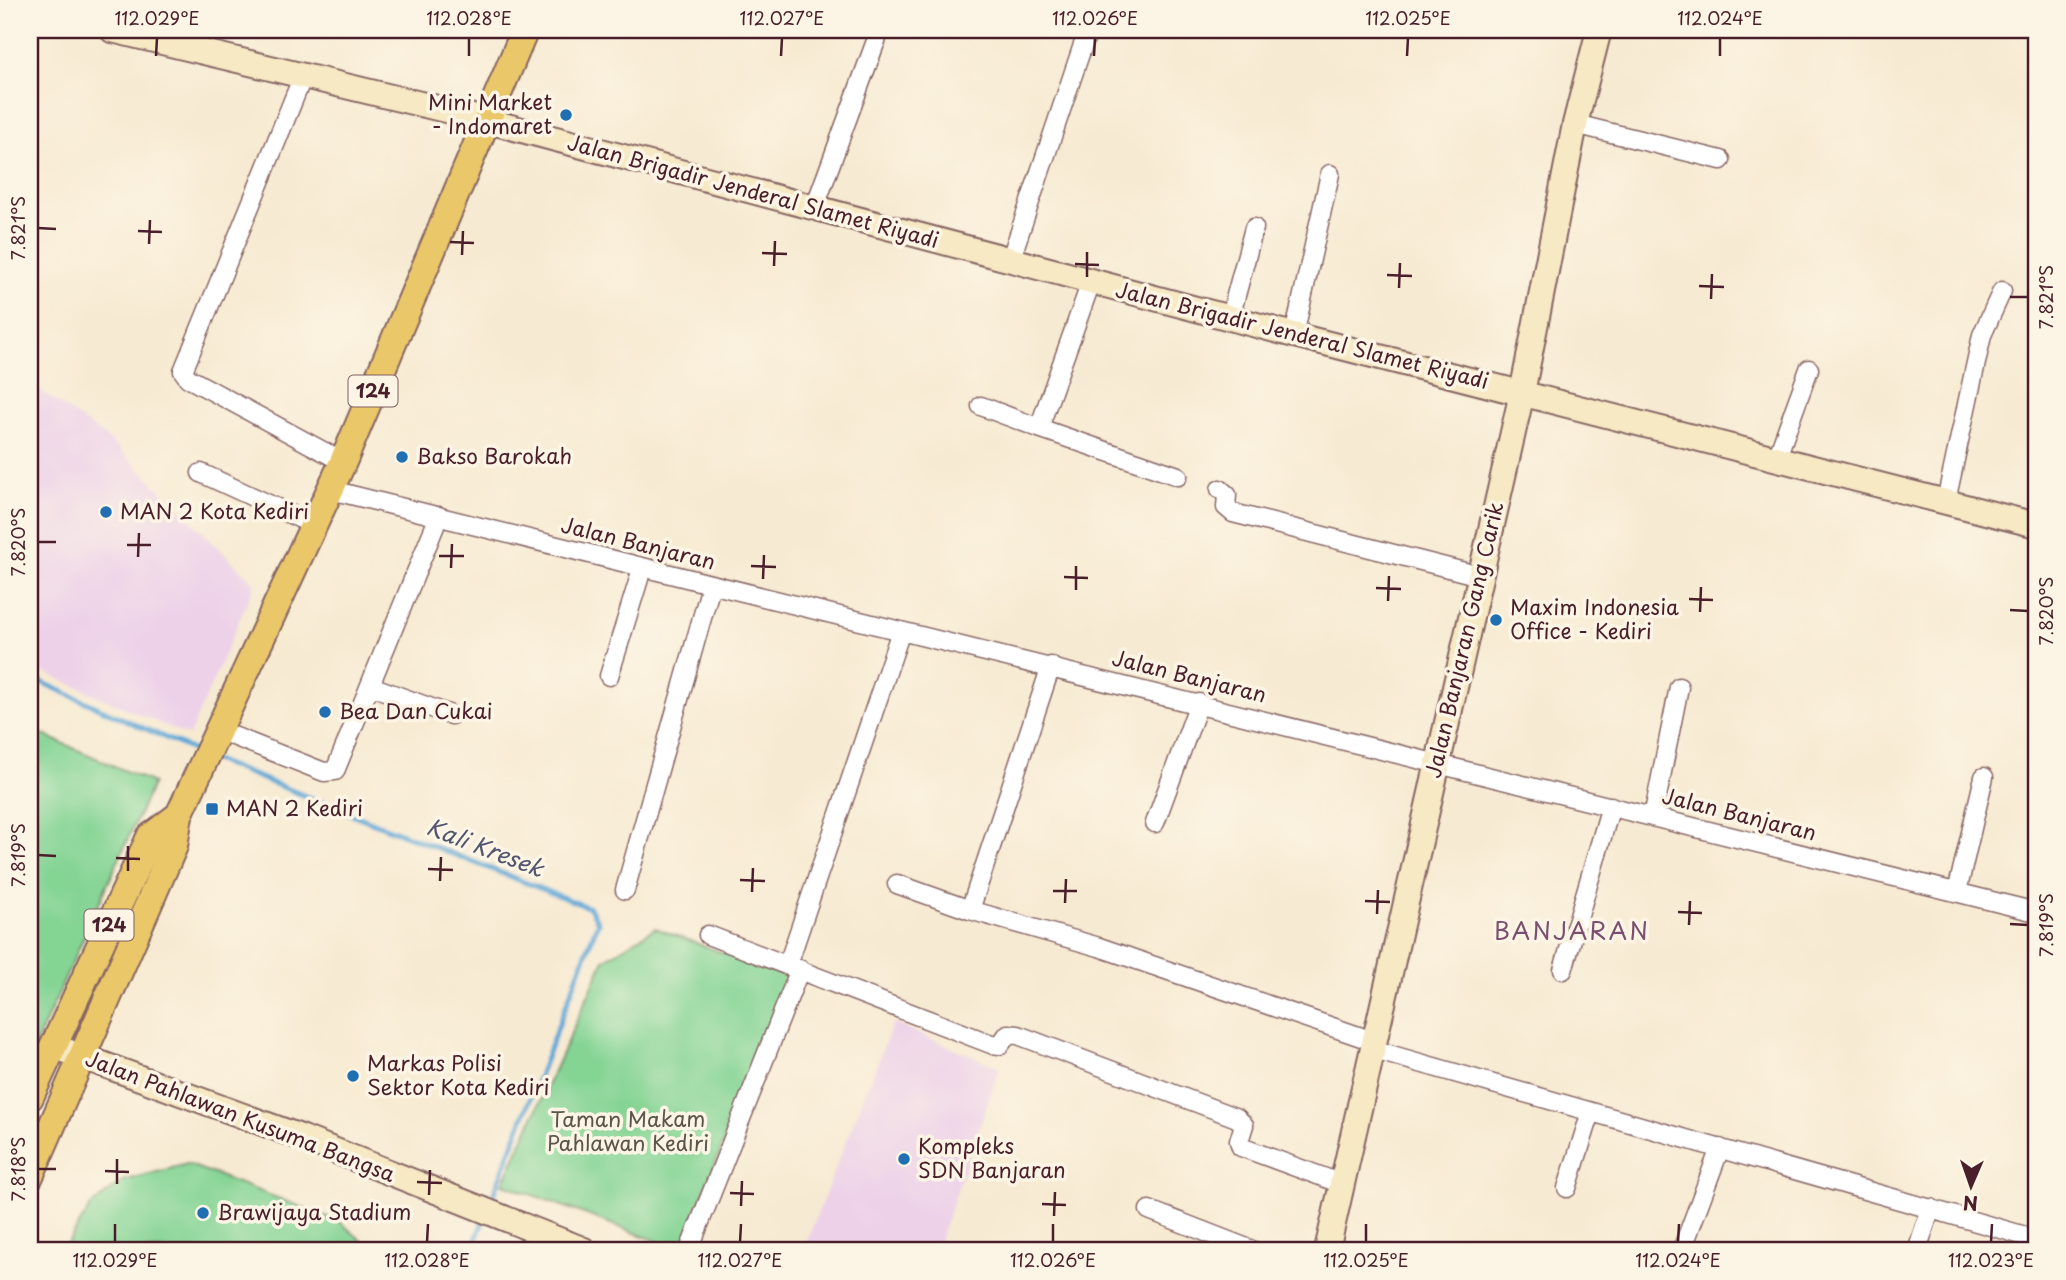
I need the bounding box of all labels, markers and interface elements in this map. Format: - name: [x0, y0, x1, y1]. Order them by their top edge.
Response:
- text: 112.029°E: [115, 4, 200, 31]
- text: 112.028°E: [426, 4, 512, 31]
- text: 112.027°E: [740, 4, 824, 31]
- text: 112.026°E: [1052, 4, 1138, 31]
- text: 112.025°E: [1365, 4, 1451, 31]
- text: 112.024°E: [1677, 4, 1763, 31]
- place label: Mini Market - Indomaret: [428, 85, 552, 141]
- marker: Mini Market - Indomaret: [558, 107, 574, 123]
- street label: Jalan Brigadir Jenderal Slamet Riyadi: [564, 125, 943, 255]
- text: 7.821°S: [4, 196, 31, 260]
- text: 7.821°S: [2032, 265, 2059, 329]
- street label: Jalan Brigadir Jenderal Slamet Riyadi: [1112, 272, 1492, 396]
- road number: 124: [348, 376, 398, 406]
- place label: Bakso Barokah: [416, 439, 572, 471]
- marker: Bakso Barokah: [394, 449, 410, 465]
- place label: MAN 2 Kota Kediri: [120, 494, 309, 526]
- street label: Jalan Banjaran Gang Carik: [1416, 498, 1510, 781]
- marker: MAN 2 Kota Kediri: [98, 504, 114, 520]
- text: 7.820°S: [4, 507, 31, 577]
- street label: Jalan Banjaran: [558, 507, 719, 577]
- text: 7.820°S: [2032, 576, 2059, 646]
- place label: Maxim Indonesia Office - Kediri: [1510, 590, 1679, 646]
- marker: Maxim Indonesia Office - Kediri: [1488, 612, 1504, 628]
- street label: Jalan Banjaran: [1109, 640, 1270, 710]
- place label: Bea Dan Cukai: [339, 694, 493, 726]
- marker: Bea Dan Cukai: [317, 704, 333, 720]
- street label: Jalan Banjaran: [1659, 778, 1820, 848]
- place label: MAN 2 Kediri: [226, 791, 363, 823]
- marker: MAN 2 Kediri: [204, 801, 220, 817]
- water label: Kali Kresek: [422, 808, 550, 885]
- text: 7.819°S: [4, 823, 31, 887]
- text: 7.819°S: [2032, 893, 2059, 957]
- road number: 124: [84, 909, 134, 940]
- district label: BANJARAN: [1494, 912, 1650, 948]
- street label: Jalan Pahlawan Kusuma Bangsa: [81, 1041, 400, 1189]
- place label: Markas Polisi Sektor Kota Kediri: [367, 1046, 550, 1102]
- marker: Markas Polisi Sektor Kota Kediri: [345, 1068, 361, 1084]
- park label: Taman Makam Pahlawan Kediri: [547, 1102, 709, 1158]
- place label: Kompleks SDN Banjaran: [918, 1129, 1066, 1185]
- text: 7.818°S: [4, 1137, 31, 1201]
- north arrow: [1937, 1150, 2007, 1220]
- marker: Kompleks SDN Banjaran: [896, 1151, 912, 1167]
- text: N: [1962, 1190, 1978, 1218]
- place label: Brawijaya Stadium: [217, 1195, 411, 1227]
- marker: Brawijaya Stadium: [195, 1205, 211, 1221]
- text: 112.029°E: [73, 1246, 158, 1273]
- text: 112.028°E: [384, 1246, 470, 1273]
- text: 112.027°E: [698, 1246, 782, 1273]
- text: 112.026°E: [1010, 1246, 1096, 1273]
- text: 112.025°E: [1323, 1246, 1409, 1273]
- text: 112.024°E: [1635, 1246, 1721, 1273]
- text: 112.023°E: [1948, 1246, 2034, 1273]

